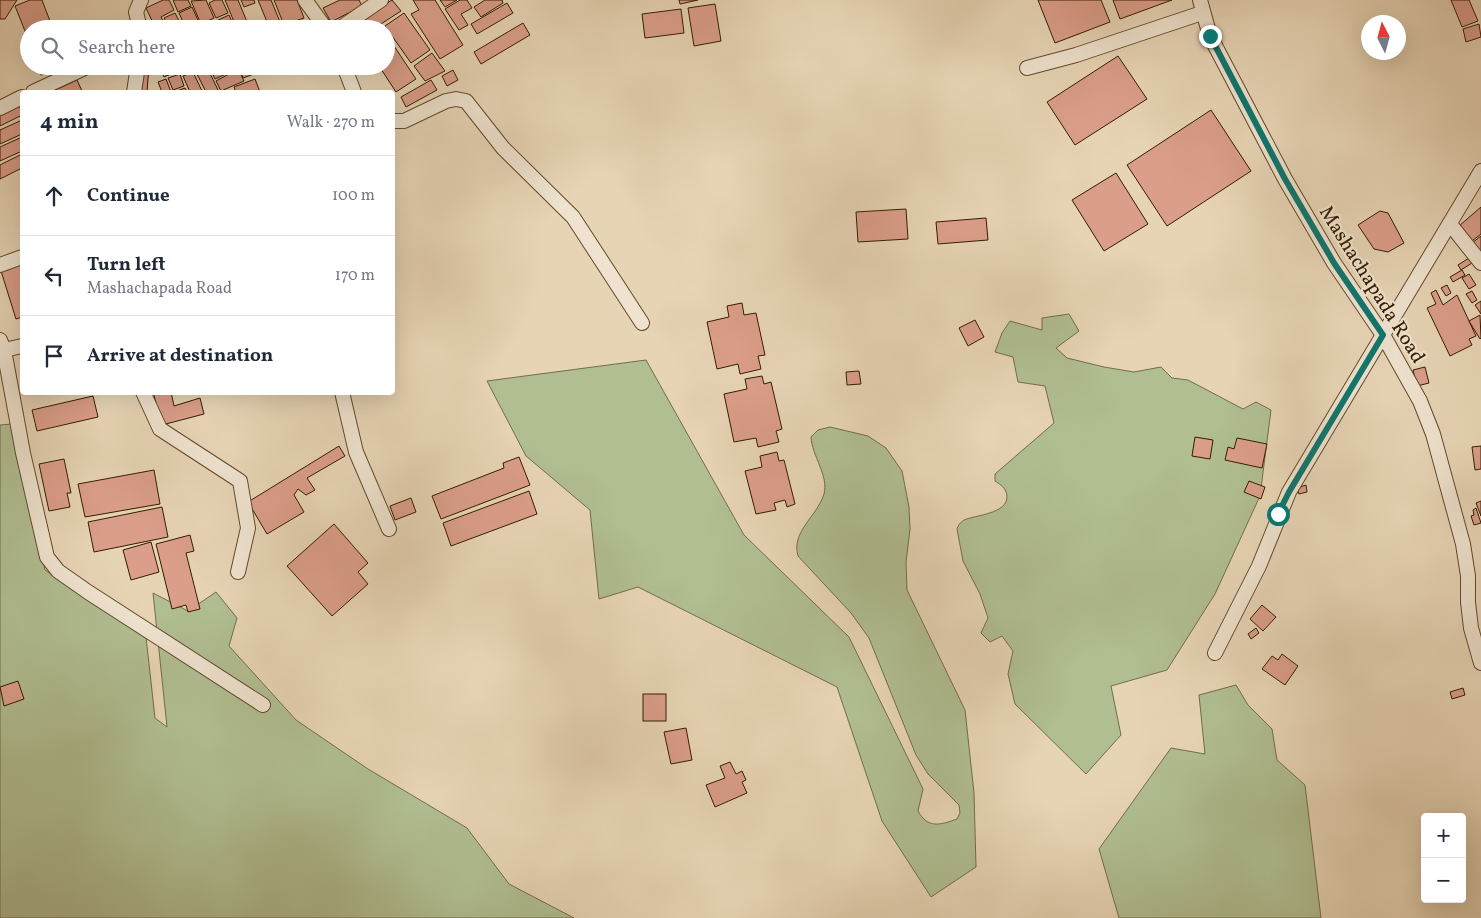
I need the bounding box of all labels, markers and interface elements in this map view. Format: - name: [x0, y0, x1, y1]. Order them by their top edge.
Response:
- north arrow: [1361, 15, 1406, 60]
- search box: [20, 20, 395, 75]
- route end: [1199, 25, 1222, 48]
- icon: search: [38, 34, 66, 62]
- text: Search here: [78, 35, 175, 61]
- text: 4 min: [40, 108, 99, 137]
- text: Walk · 270 m: [287, 112, 375, 134]
- icon: ahead: [40, 182, 68, 210]
- text: Continue: [87, 183, 170, 209]
- text: 100 m: [332, 185, 375, 207]
- street label: Mashachapada Road: [1311, 201, 1431, 369]
- text: Turn left: [87, 252, 166, 278]
- icon: left: [40, 262, 68, 290]
- text: 170 m: [335, 265, 375, 287]
- text: Mashachapada Road: [87, 278, 232, 300]
- icon: arrive: [40, 342, 68, 370]
- text: Arrive at destination: [87, 343, 273, 369]
- route start: [1267, 503, 1290, 526]
- map controls: [1421, 813, 1466, 903]
- button: +: [1421, 813, 1466, 858]
- button: −: [1421, 858, 1466, 903]

